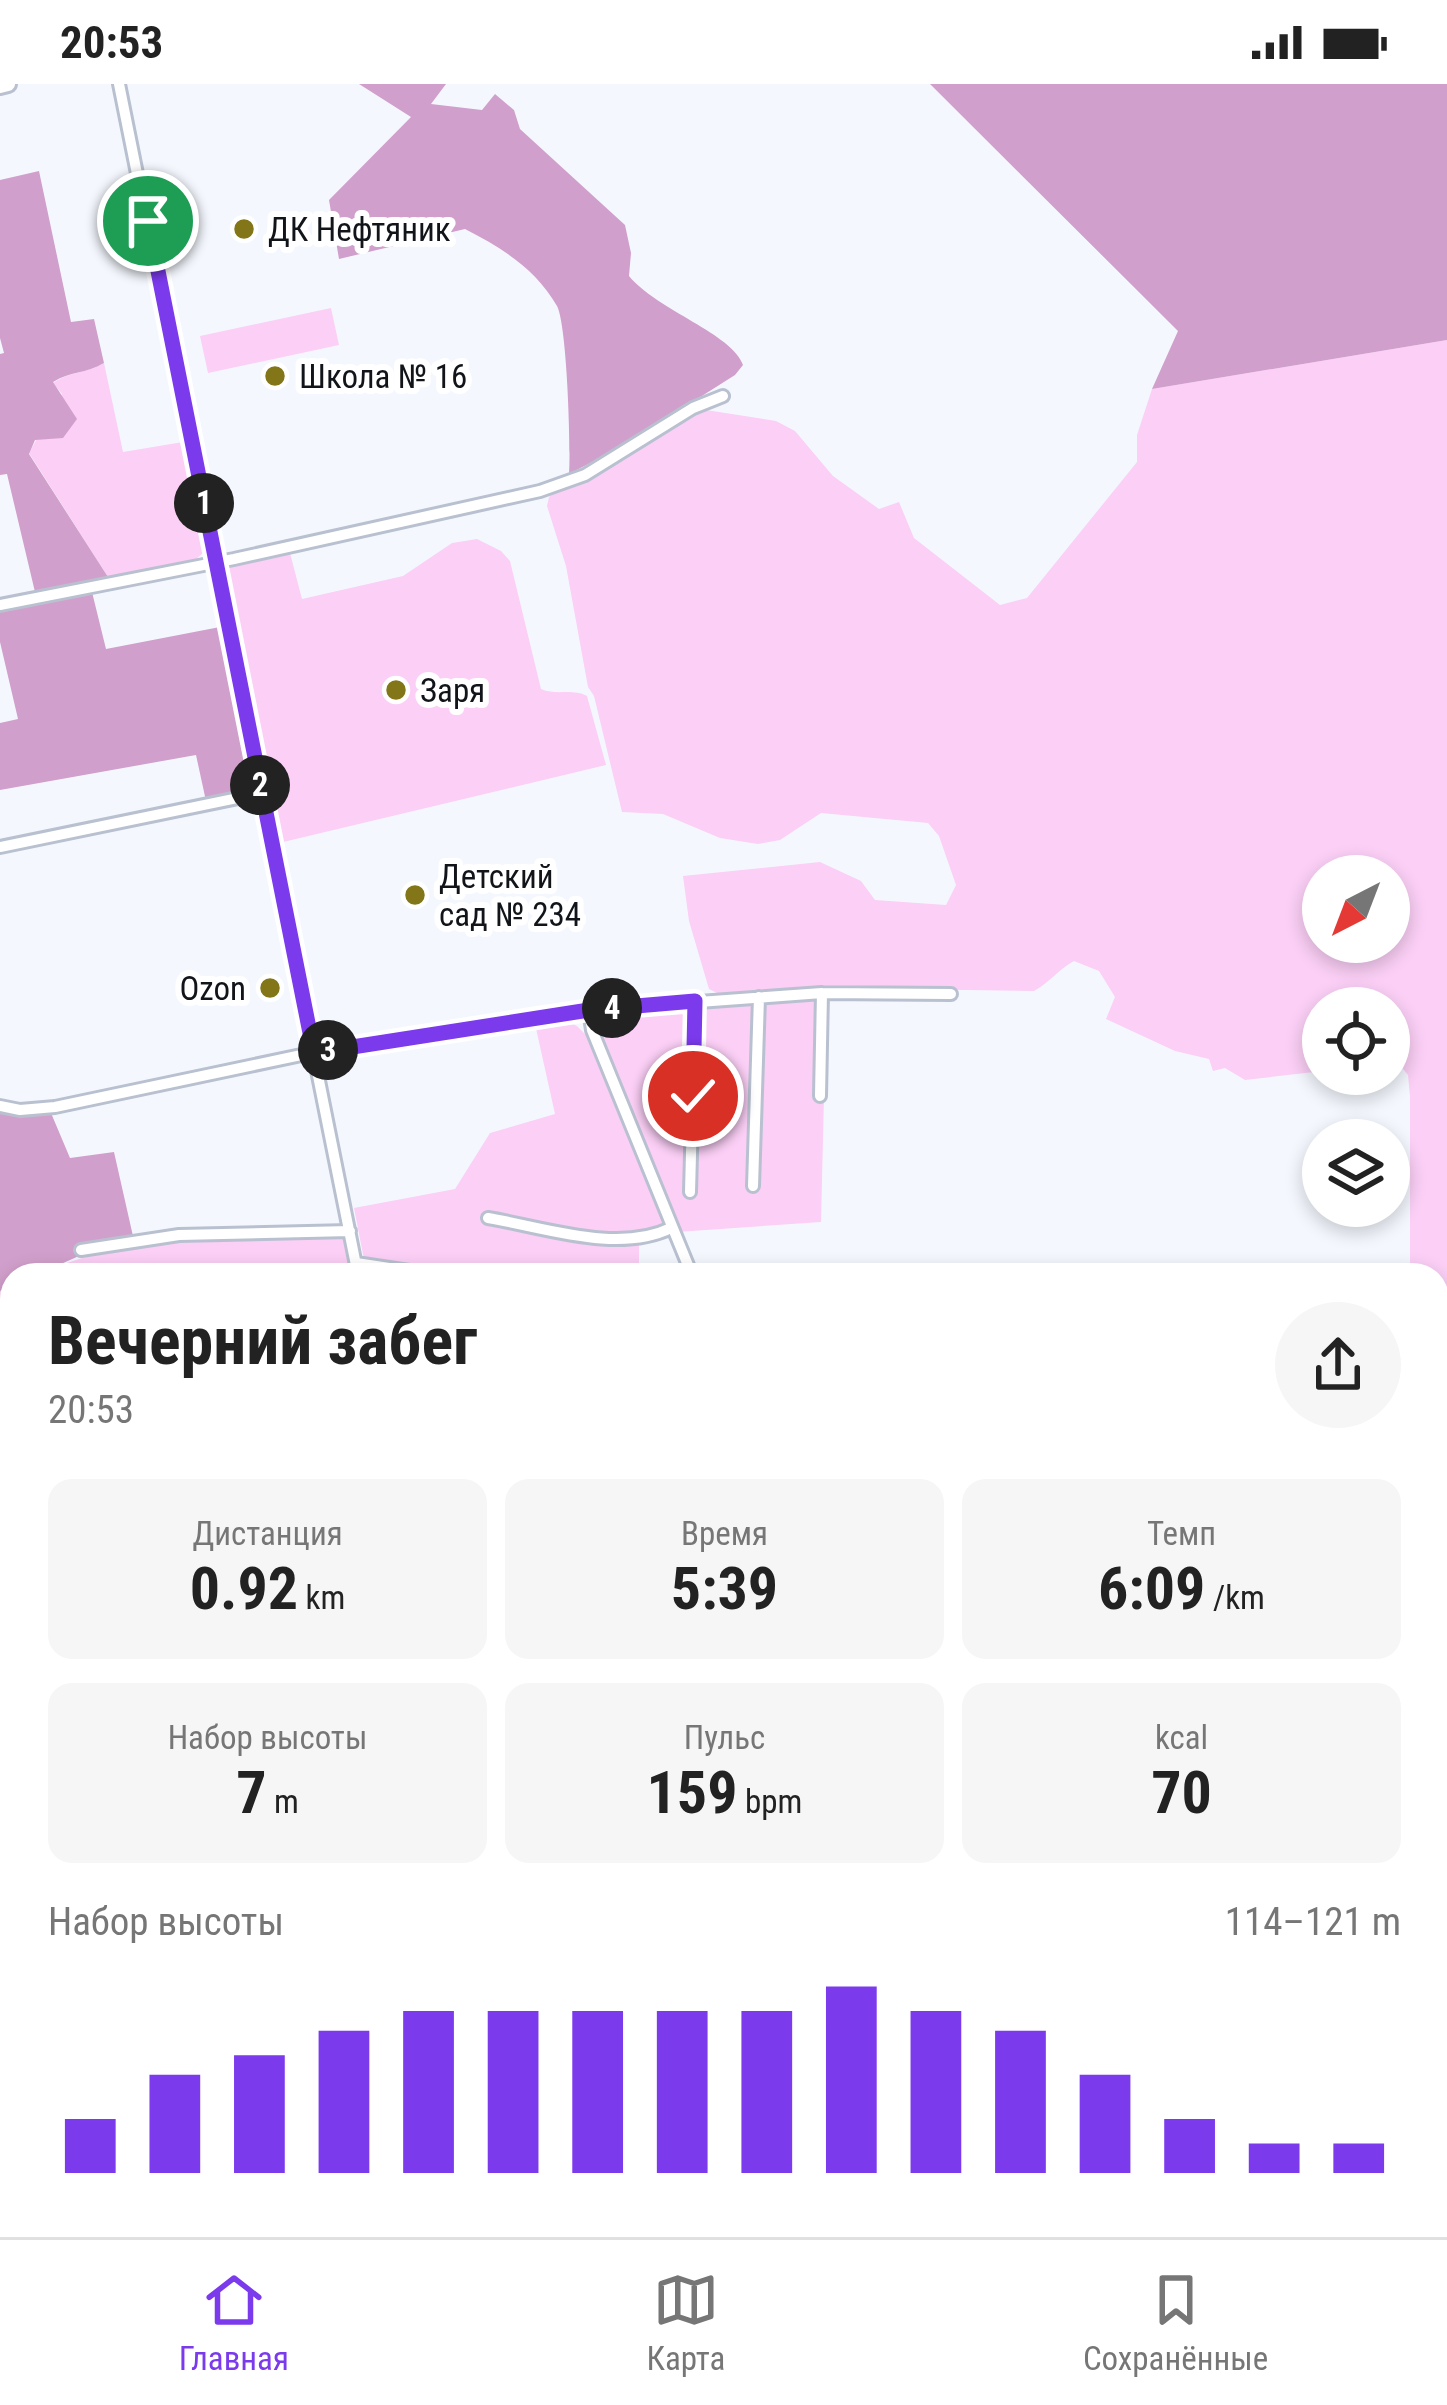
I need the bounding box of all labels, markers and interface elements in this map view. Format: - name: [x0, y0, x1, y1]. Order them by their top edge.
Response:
- text: 20:53: [60, 16, 163, 69]
- pin: [97, 170, 199, 272]
- icon: arrive: [115, 188, 181, 254]
- place label: ДК Нефтяник: [268, 210, 451, 249]
- marker: ДК Нефтяник: [231, 216, 257, 242]
- place label: Школа № 16: [299, 357, 467, 396]
- marker: Школа № 16: [262, 363, 288, 389]
- pin: 1: [174, 473, 234, 533]
- text: 1: [196, 483, 212, 522]
- place label: Заря: [420, 671, 485, 710]
- marker: Заря: [383, 677, 409, 703]
- pin: 2: [230, 755, 290, 815]
- text: 2: [252, 765, 268, 804]
- north arrow: [1302, 855, 1410, 963]
- map controls: [1302, 855, 1410, 1227]
- place label: Детский сад № 234: [439, 857, 581, 934]
- marker: Детский сад № 234: [402, 882, 428, 908]
- place label: Ozon: [179, 969, 246, 1008]
- marker: Ozon: [257, 975, 283, 1001]
- pin: 4: [582, 978, 642, 1038]
- button: locate: [1302, 987, 1410, 1095]
- text: 4: [604, 988, 620, 1027]
- pin: 3: [298, 1020, 358, 1080]
- text: 3: [320, 1030, 336, 1069]
- pin: [642, 1045, 744, 1147]
- icon: check: [660, 1063, 726, 1129]
- button: layers: [1302, 1119, 1410, 1227]
- button: share: [1275, 1302, 1401, 1428]
- text: Вечерний забег: [48, 1303, 478, 1380]
- text: 20:53: [48, 1387, 134, 1433]
- text: Дистанция: [192, 1514, 343, 1553]
- text: Время: [681, 1514, 768, 1553]
- text: Темп: [1147, 1514, 1216, 1553]
- text: 0.92: [190, 1553, 298, 1624]
- text: 5:39: [671, 1553, 778, 1624]
- text: 6:09: [1098, 1553, 1205, 1624]
- text: km: [298, 1578, 345, 1617]
- text: /km: [1205, 1578, 1265, 1617]
- text: Набор высоты: [168, 1718, 367, 1757]
- text: Пульс: [684, 1718, 765, 1757]
- text: kcal: [1155, 1718, 1208, 1757]
- text: 7: [236, 1757, 266, 1828]
- text: 159: [647, 1757, 738, 1828]
- text: 70: [1151, 1757, 1212, 1828]
- text: m: [266, 1782, 299, 1821]
- text: bpm: [738, 1782, 802, 1821]
- text: Набор высоты: [48, 1899, 284, 1945]
- text: 114–121 m: [1225, 1899, 1401, 1945]
- tab: Главная: [179, 2267, 289, 2378]
- tab: Карта: [646, 2267, 725, 2378]
- tab: Сохранённые: [1083, 2267, 1268, 2378]

